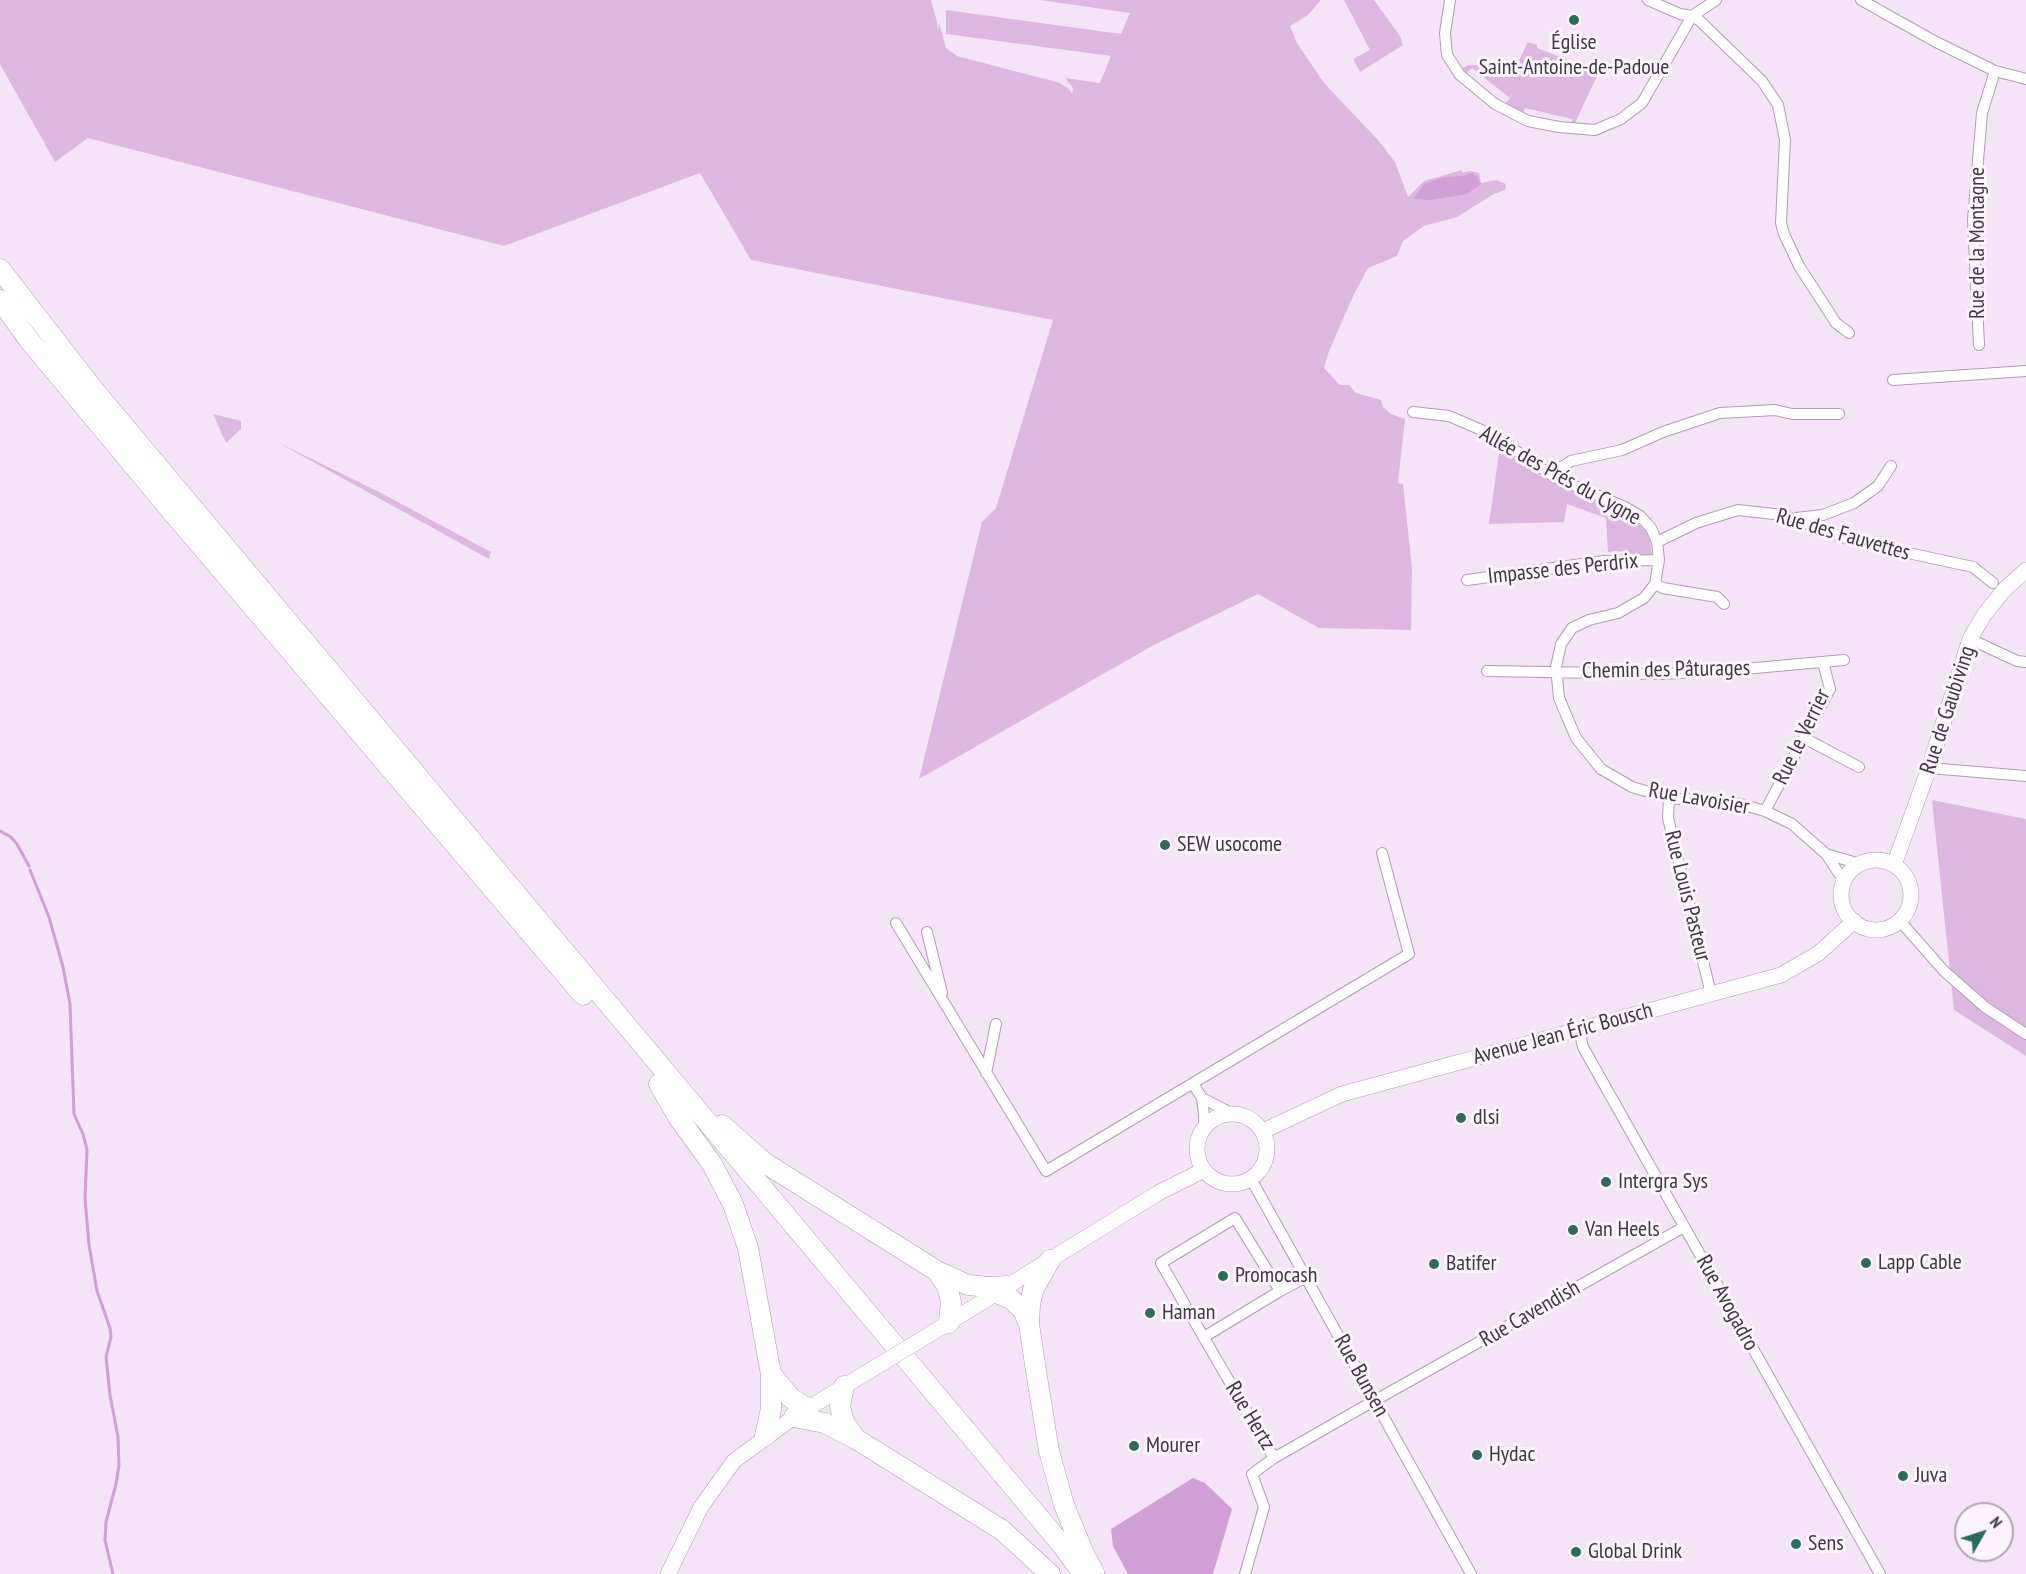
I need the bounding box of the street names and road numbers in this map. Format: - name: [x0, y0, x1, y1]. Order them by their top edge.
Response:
- street label: Rue de la Montagne: [1965, 167, 1991, 319]
- street label: Allée des Prés du Cygne: [1475, 421, 1645, 531]
- street label: Rue des Fauvettes: [1773, 503, 1913, 567]
- street label: Impasse des Perdrix: [1487, 548, 1639, 590]
- street label: Rue de Gaubiving: [1915, 643, 1981, 777]
- street label: Chemin des Pâturages: [1582, 655, 1750, 685]
- street label: Rue le Verrier: [1768, 685, 1836, 789]
- street label: Rue Lavoisier: [1647, 777, 1751, 821]
- street label: Rue Louis Pasteur: [1658, 828, 1716, 964]
- street label: Avenue Jean Éric Bousch: [1470, 997, 1656, 1071]
- street label: Rue Avogadro: [1690, 1251, 1764, 1355]
- street label: Rue Cavendish: [1475, 1275, 1585, 1353]
- street label: Rue Bunsen: [1328, 1330, 1394, 1422]
- street label: Rue Hertz: [1219, 1377, 1281, 1455]

